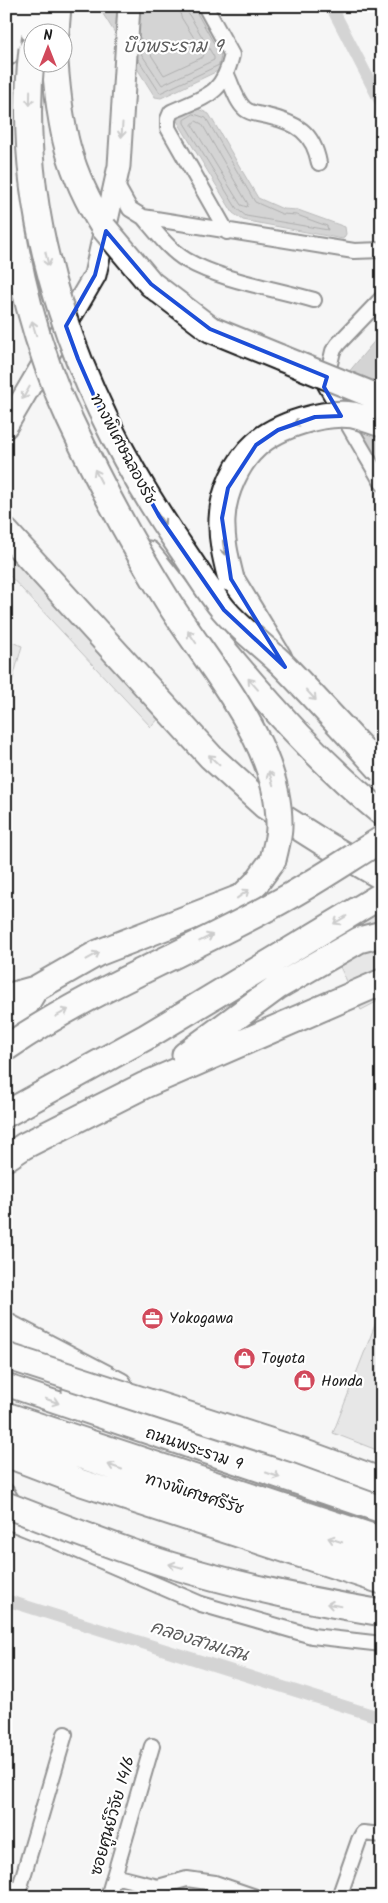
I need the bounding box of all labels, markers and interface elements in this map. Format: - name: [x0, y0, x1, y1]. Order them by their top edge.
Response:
- north arrow: [22, 22, 72, 72]
- text: N: [44, 25, 53, 47]
- water label: บึงพระราม 9: [123, 33, 225, 62]
- one-way arrow: [25, 90, 35, 106]
- one-way arrow: [117, 121, 127, 137]
- one-way arrow: [43, 251, 52, 267]
- one-way arrow: [29, 320, 38, 336]
- one-way arrow: [21, 386, 31, 400]
- street label: ทางพิเศษฉลองรัช: [83, 389, 163, 509]
- one-way arrow: [293, 418, 309, 427]
- one-way arrow: [93, 469, 103, 484]
- one-way arrow: [156, 511, 166, 525]
- one-way arrow: [220, 540, 230, 556]
- one-way arrow: [187, 630, 197, 644]
- one-way arrow: [248, 678, 259, 691]
- one-way arrow: [305, 689, 317, 701]
- one-way arrow: [208, 754, 220, 766]
- one-way arrow: [266, 770, 276, 786]
- one-way arrow: [236, 889, 250, 899]
- one-way arrow: [334, 916, 348, 926]
- one-way arrow: [198, 933, 213, 942]
- one-way arrow: [85, 951, 100, 961]
- one-way arrow: [55, 1008, 70, 1018]
- office icon: Yokogawa: [141, 1306, 165, 1330]
- place label: Yokogawa: [169, 1306, 234, 1331]
- shop icon: Toyota: [233, 1346, 257, 1370]
- place label: Toyota: [261, 1346, 305, 1371]
- shop icon: Honda: [293, 1369, 317, 1393]
- place label: Honda: [321, 1369, 363, 1394]
- one-way arrow: [44, 1396, 60, 1406]
- street label: ถนนพระราม 9: [142, 1421, 246, 1477]
- one-way arrow: [107, 1462, 123, 1471]
- street label: ทางพิเศษศรีรัช: [141, 1466, 247, 1522]
- one-way arrow: [264, 1471, 280, 1480]
- one-way arrow: [328, 1535, 344, 1544]
- one-way arrow: [168, 1561, 184, 1570]
- one-way arrow: [326, 1599, 342, 1609]
- water label: คลองสามเสน: [147, 1613, 252, 1671]
- street label: ซอยศูนย์วิจัย 14/6: [84, 1753, 142, 1879]

